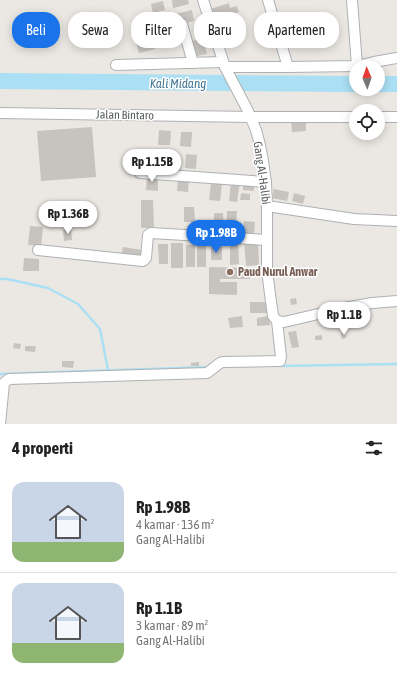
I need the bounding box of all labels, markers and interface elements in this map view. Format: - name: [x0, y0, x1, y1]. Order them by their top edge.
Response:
- chip: Beli: [12, 12, 60, 48]
- chip: Sewa: [68, 12, 123, 48]
- chip: Filter: [131, 12, 186, 48]
- chip: Baru: [194, 12, 246, 48]
- chip: Apartemen: [254, 12, 339, 48]
- north arrow: [349, 60, 385, 96]
- map controls: [349, 60, 385, 140]
- water label: Kali Midang: [150, 76, 206, 91]
- button: locate: [349, 104, 385, 140]
- street label: Jalan Bintaro: [96, 107, 155, 123]
- street label: Gang Al-Halibi: [251, 141, 273, 205]
- pin: Rp 1.15B: [111, 149, 193, 183]
- text: Rp 1.15B: [131, 154, 173, 169]
- pin: Rp 1.36B: [27, 201, 109, 235]
- text: Rp 1.36B: [47, 206, 89, 221]
- pin: Rp 1.98B: [175, 220, 257, 254]
- text: Rp 1.98B: [195, 225, 237, 240]
- place label: Paud Nurul Anwar: [238, 265, 318, 279]
- marker: Paud Nurul Anwar: [225, 267, 235, 277]
- pin: Rp 1.1B: [307, 302, 381, 336]
- text: Rp 1.1B: [326, 307, 362, 322]
- icon: filters: [363, 437, 385, 459]
- text: 4 properti: [12, 438, 73, 458]
- text: Rp 1.98B: [136, 497, 190, 517]
- icon: home: [44, 498, 92, 546]
- text: 4 kamar · 136 m²: [136, 517, 214, 532]
- text: Gang Al-Halibi: [136, 532, 205, 547]
- text: Rp 1.1B: [136, 598, 182, 618]
- icon: home: [44, 599, 92, 647]
- text: 3 kamar · 89 m²: [136, 618, 208, 633]
- text: Gang Al-Halibi: [136, 633, 205, 648]

